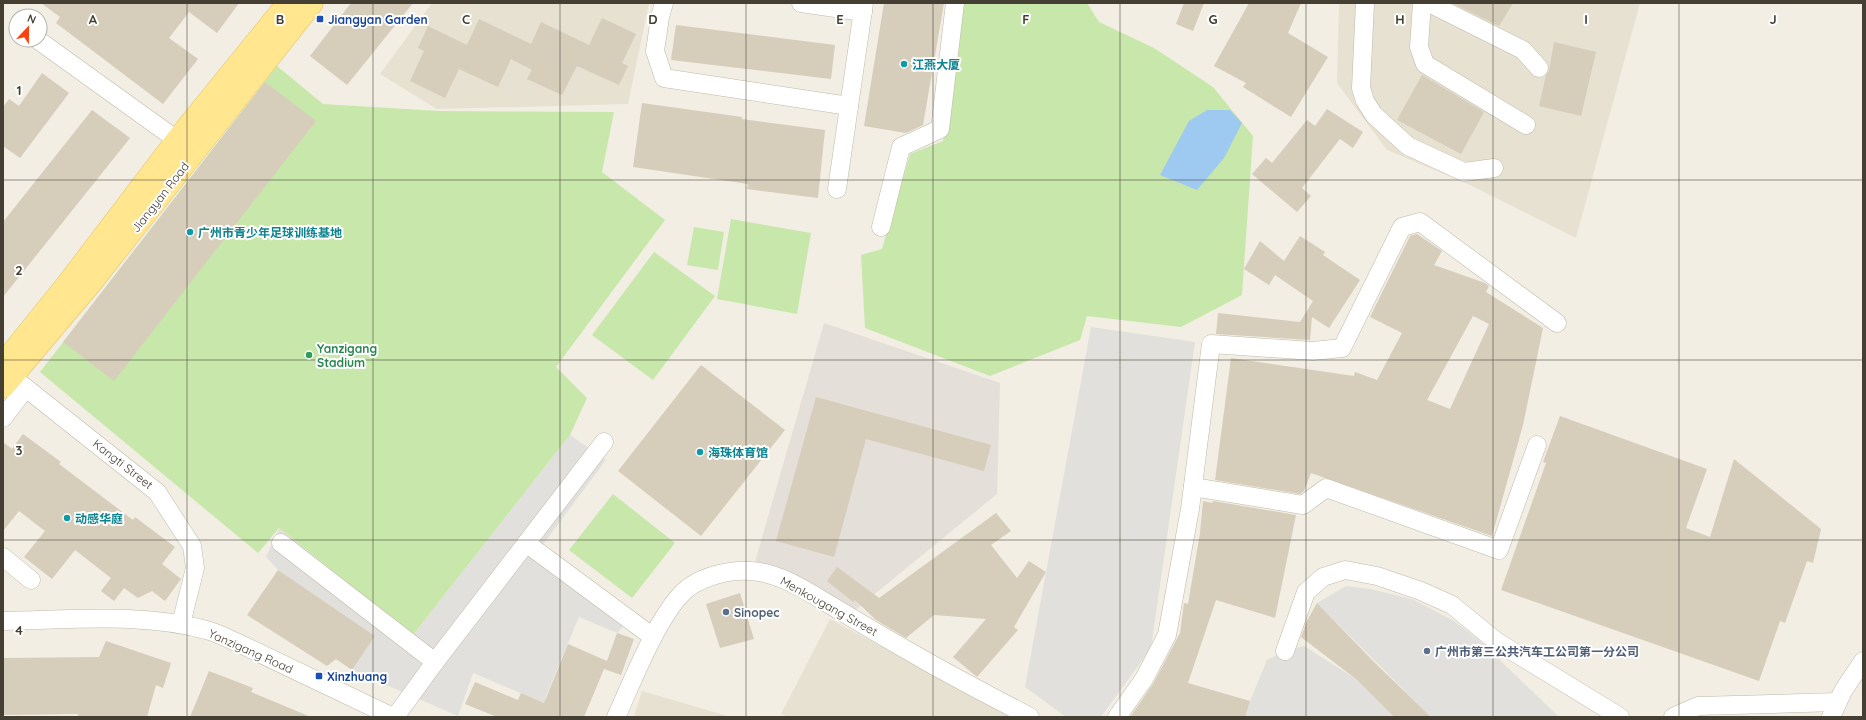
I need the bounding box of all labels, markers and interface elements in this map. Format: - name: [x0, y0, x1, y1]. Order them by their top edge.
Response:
- north arrow: [8, 8, 48, 48]
- text: N: [25, 11, 38, 27]
- text: A: [89, 11, 98, 27]
- text: B: [276, 11, 284, 27]
- text: C: [462, 11, 470, 27]
- text: D: [648, 11, 658, 27]
- text: E: [836, 11, 844, 27]
- text: F: [1022, 11, 1030, 27]
- text: G: [1208, 11, 1218, 27]
- text: H: [1395, 11, 1405, 27]
- text: I: [1584, 11, 1588, 27]
- text: J: [1769, 11, 1777, 27]
- place label: Jiangyan Garden: [328, 12, 428, 27]
- marker: Jiangyan Garden: [315, 14, 325, 24]
- place label: 江燕大厦: [912, 57, 960, 72]
- marker: 江燕大厦: [899, 59, 909, 69]
- text: 1: [16, 82, 22, 98]
- street label: Jiangyan Road: [128, 159, 192, 235]
- place label: 广州市青少年足球训练基地: [198, 225, 342, 240]
- marker: 广州市青少年足球训练基地: [185, 227, 195, 237]
- text: 2: [15, 262, 23, 278]
- place label: Yanzigang Stadium: [317, 341, 377, 370]
- marker: Yanzigang Stadium: [304, 350, 314, 360]
- street label: Kangti Street: [90, 436, 156, 492]
- text: 3: [16, 442, 23, 458]
- place label: 海珠体育馆: [708, 445, 768, 460]
- marker: 海珠体育馆: [695, 447, 705, 457]
- place label: 动感华庭: [75, 511, 123, 526]
- marker: 动感华庭: [62, 513, 72, 523]
- street label: Menkougang Street: [778, 573, 880, 639]
- place label: Sinopec: [734, 605, 780, 620]
- marker: Sinopec: [721, 607, 731, 617]
- text: 4: [15, 622, 23, 638]
- street label: Yanzigang Road: [206, 626, 296, 676]
- place label: 广州市第三公共汽车工公司第一分公司: [1435, 644, 1639, 659]
- marker: 广州市第三公共汽车工公司第一分公司: [1422, 646, 1432, 656]
- place label: Xinzhuang: [327, 669, 387, 684]
- marker: Xinzhuang: [314, 671, 324, 681]

